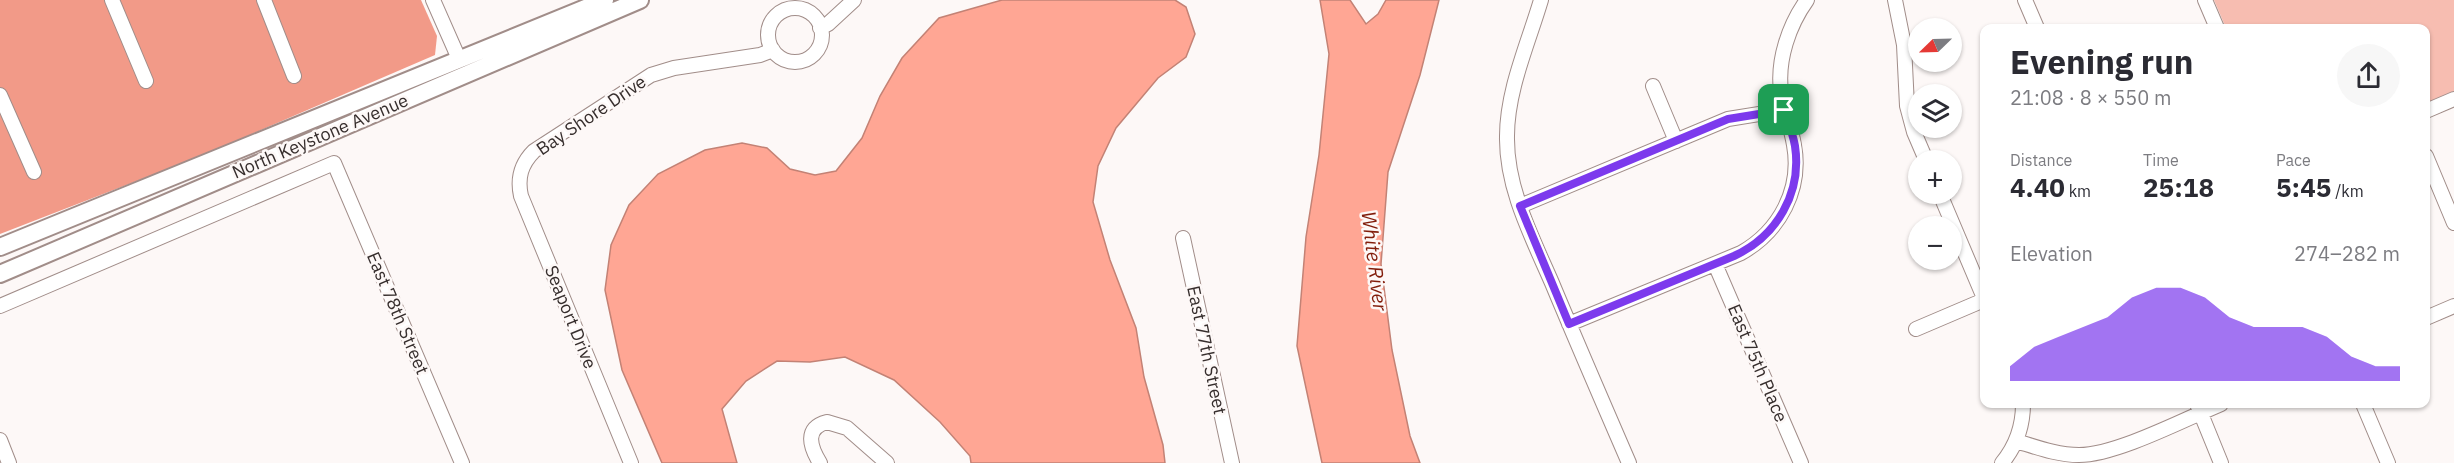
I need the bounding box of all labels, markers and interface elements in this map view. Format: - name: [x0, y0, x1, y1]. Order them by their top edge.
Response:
- north arrow: [1908, 18, 1962, 72]
- map controls: [1908, 18, 1962, 270]
- text: Evening run: [2010, 40, 2194, 83]
- button: share: [2337, 44, 2400, 107]
- street label: Bay Shore Drive: [532, 70, 650, 160]
- pin: [1758, 84, 1809, 135]
- button: layers: [1908, 84, 1962, 138]
- text: 21:08 · 8 × 550 m: [2010, 84, 2171, 111]
- street label: North Keystone Avenue: [228, 88, 412, 184]
- icon: arrive: [1767, 93, 1800, 126]
- button: +: [1908, 150, 1962, 204]
- text: Distance: [2010, 150, 2072, 170]
- text: Time: [2143, 150, 2179, 170]
- text: Pace: [2276, 150, 2311, 170]
- text: 4.40: [2010, 170, 2065, 204]
- text: 25:18: [2143, 170, 2214, 204]
- text: 5:45: [2276, 170, 2331, 204]
- text: km: [2065, 181, 2091, 201]
- text: /km: [2331, 181, 2364, 201]
- water label: White River: [1356, 210, 1395, 313]
- button: −: [1908, 216, 1962, 270]
- text: Elevation: [2010, 240, 2093, 267]
- text: 274–282 m: [2294, 240, 2400, 267]
- street label: East 78th Street: [362, 248, 434, 378]
- street label: Seaport Drive: [540, 262, 602, 372]
- street label: East 77th Street: [1182, 284, 1232, 416]
- street label: East 75th Place: [1723, 301, 1793, 426]

